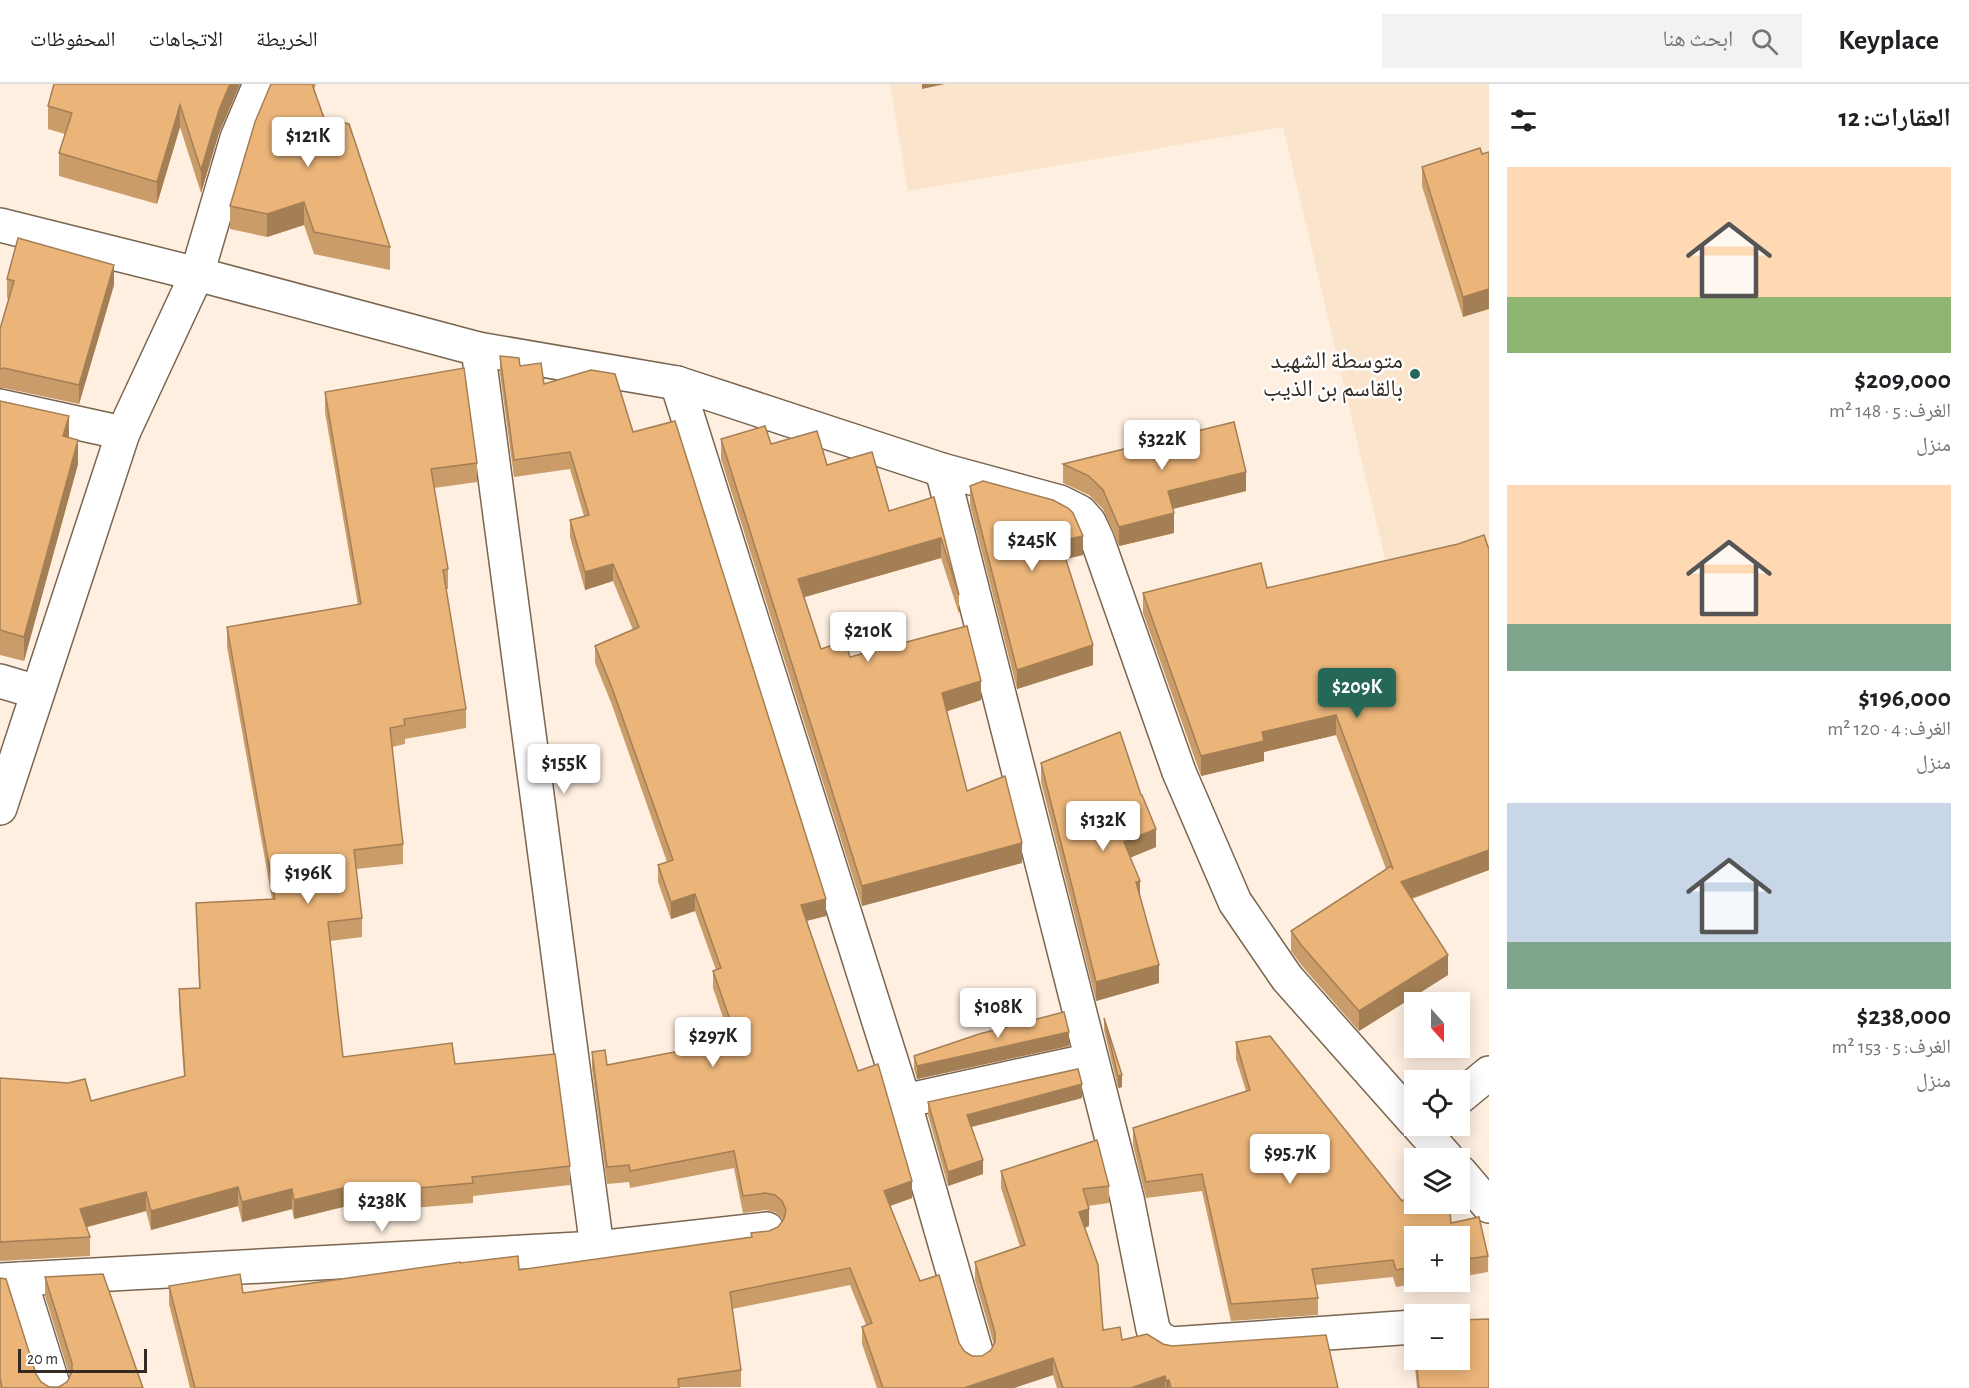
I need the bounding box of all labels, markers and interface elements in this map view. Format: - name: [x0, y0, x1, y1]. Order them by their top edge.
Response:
- search box: [1382, 14, 1802, 68]
- icon: search: [1748, 25, 1781, 58]
- text: Keyplace: [1838, 27, 1939, 55]
- text: ابحث هنا: [1662, 28, 1733, 50]
- text: المحفوظات: [30, 29, 115, 50]
- text: الاتجاهات: [148, 29, 223, 50]
- text: الخريطة: [256, 29, 318, 50]
- icon: filters: [1507, 104, 1540, 137]
- text: العقارات: 12: [1838, 105, 1951, 131]
- pin: $121K: [266, 117, 350, 168]
- text: $121K: [286, 126, 330, 146]
- icon: home: [1675, 206, 1783, 314]
- place label: متوسطة الشهيد بالقاسم بن الذيب: [1263, 349, 1403, 404]
- marker: متوسطة الشهيد بالقاسم بن الذيب: [1408, 367, 1422, 381]
- text: $209,000: [1854, 367, 1951, 393]
- text: الغرف: 5 · 148 m²: [1829, 401, 1951, 421]
- pin: $322K: [1120, 420, 1204, 471]
- text: $322K: [1138, 429, 1186, 449]
- text: منزل: [1916, 435, 1951, 455]
- pin: $245K: [990, 521, 1074, 572]
- icon: home: [1675, 524, 1783, 632]
- text: $245K: [1008, 530, 1056, 550]
- pin: $210K: [826, 612, 910, 663]
- text: $210K: [844, 621, 892, 641]
- pin: $209K: [1315, 668, 1399, 719]
- text: $209K: [1332, 677, 1382, 697]
- text: $196,000: [1858, 685, 1951, 711]
- text: الغرف: 4 · 120 m²: [1827, 719, 1951, 739]
- pin: $155K: [522, 744, 606, 795]
- text: $155K: [541, 753, 587, 773]
- text: منزل: [1916, 753, 1951, 773]
- pin: $132K: [1061, 801, 1145, 852]
- text: $132K: [1080, 810, 1126, 830]
- icon: home: [1675, 842, 1783, 950]
- pin: $196K: [266, 854, 350, 905]
- text: $196K: [284, 863, 332, 883]
- pin: $108K: [956, 988, 1040, 1039]
- north arrow: [1404, 992, 1470, 1058]
- map controls: [1404, 992, 1470, 1370]
- text: $108K: [974, 997, 1022, 1017]
- text: $238,000: [1856, 1003, 1951, 1029]
- pin: $297K: [671, 1017, 755, 1068]
- text: $297K: [689, 1026, 737, 1046]
- text: الغرف: 5 · 153 m²: [1831, 1037, 1951, 1057]
- button: locate: [1404, 1070, 1470, 1136]
- text: منزل: [1916, 1071, 1951, 1091]
- pin: $95.7K: [1241, 1134, 1339, 1185]
- text: $95.7K: [1264, 1143, 1316, 1163]
- button: layers: [1404, 1148, 1470, 1214]
- pin: $238K: [340, 1182, 424, 1233]
- text: $238K: [358, 1191, 406, 1211]
- button: +: [1404, 1226, 1470, 1292]
- button: −: [1404, 1304, 1470, 1370]
- scale bar: [18, 1346, 147, 1374]
- text: 20 m: [27, 1351, 58, 1367]

